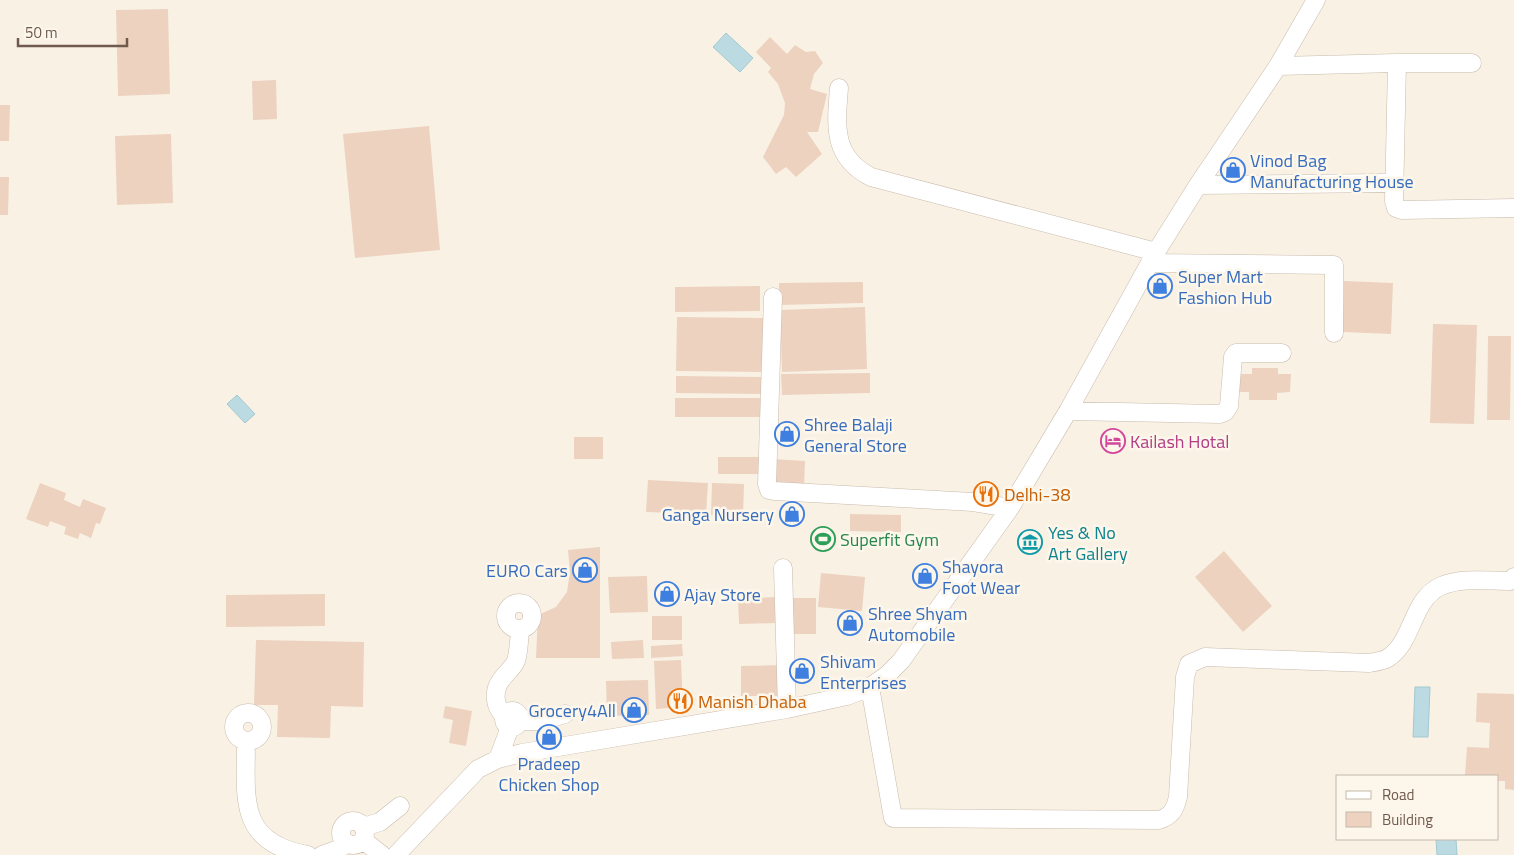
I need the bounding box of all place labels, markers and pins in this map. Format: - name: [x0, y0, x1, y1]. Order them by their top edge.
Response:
- place label: Vinod Bag Manufacturing House: [1250, 147, 1414, 195]
- shop icon: Vinod Bag Manufacturing House: [1220, 157, 1246, 183]
- place label: Super Mart Fashion Hub: [1178, 263, 1272, 311]
- shop icon: Super Mart Fashion Hub: [1147, 273, 1173, 299]
- place label: Shree Balaji General Store: [804, 411, 907, 459]
- shop icon: Shree Balaji General Store: [774, 421, 800, 447]
- hotel icon: Kailash Hotal: [1100, 428, 1126, 454]
- place label: Kailash Hotal: [1130, 428, 1229, 455]
- restaurant icon: Delhi-38: [973, 481, 999, 507]
- place label: Delhi-38: [1004, 481, 1071, 508]
- place label: Ganga Nursery: [662, 501, 774, 528]
- shop icon: Ganga Nursery: [779, 501, 805, 527]
- place label: Yes & No Art Gallery: [1048, 519, 1128, 567]
- sports icon: Superfit Gym: [810, 526, 836, 552]
- place label: Superfit Gym: [840, 526, 939, 553]
- museum icon: Yes & No Art Gallery: [1017, 529, 1043, 555]
- place label: Shayora Foot Wear: [942, 553, 1020, 601]
- place label: EURO Cars: [486, 557, 568, 584]
- shop icon: EURO Cars: [572, 557, 598, 583]
- shop icon: Shayora Foot Wear: [912, 563, 938, 589]
- shop icon: Ajay Store: [654, 581, 680, 607]
- place label: Ajay Store: [684, 581, 761, 608]
- place label: Shree Shyam Automobile: [868, 600, 968, 648]
- shop icon: Shree Shyam Automobile: [837, 610, 863, 636]
- place label: Shivam Enterprises: [820, 648, 907, 696]
- shop icon: Shivam Enterprises: [789, 658, 815, 684]
- restaurant icon: Manish Dhaba: [667, 688, 693, 714]
- place label: Manish Dhaba: [698, 688, 807, 715]
- place label: Grocery4All: [528, 697, 616, 724]
- shop icon: Grocery4All: [621, 697, 647, 723]
- shop icon: Pradeep Chicken Shop: [536, 724, 562, 750]
- place label: Pradeep Chicken Shop: [499, 750, 599, 798]

